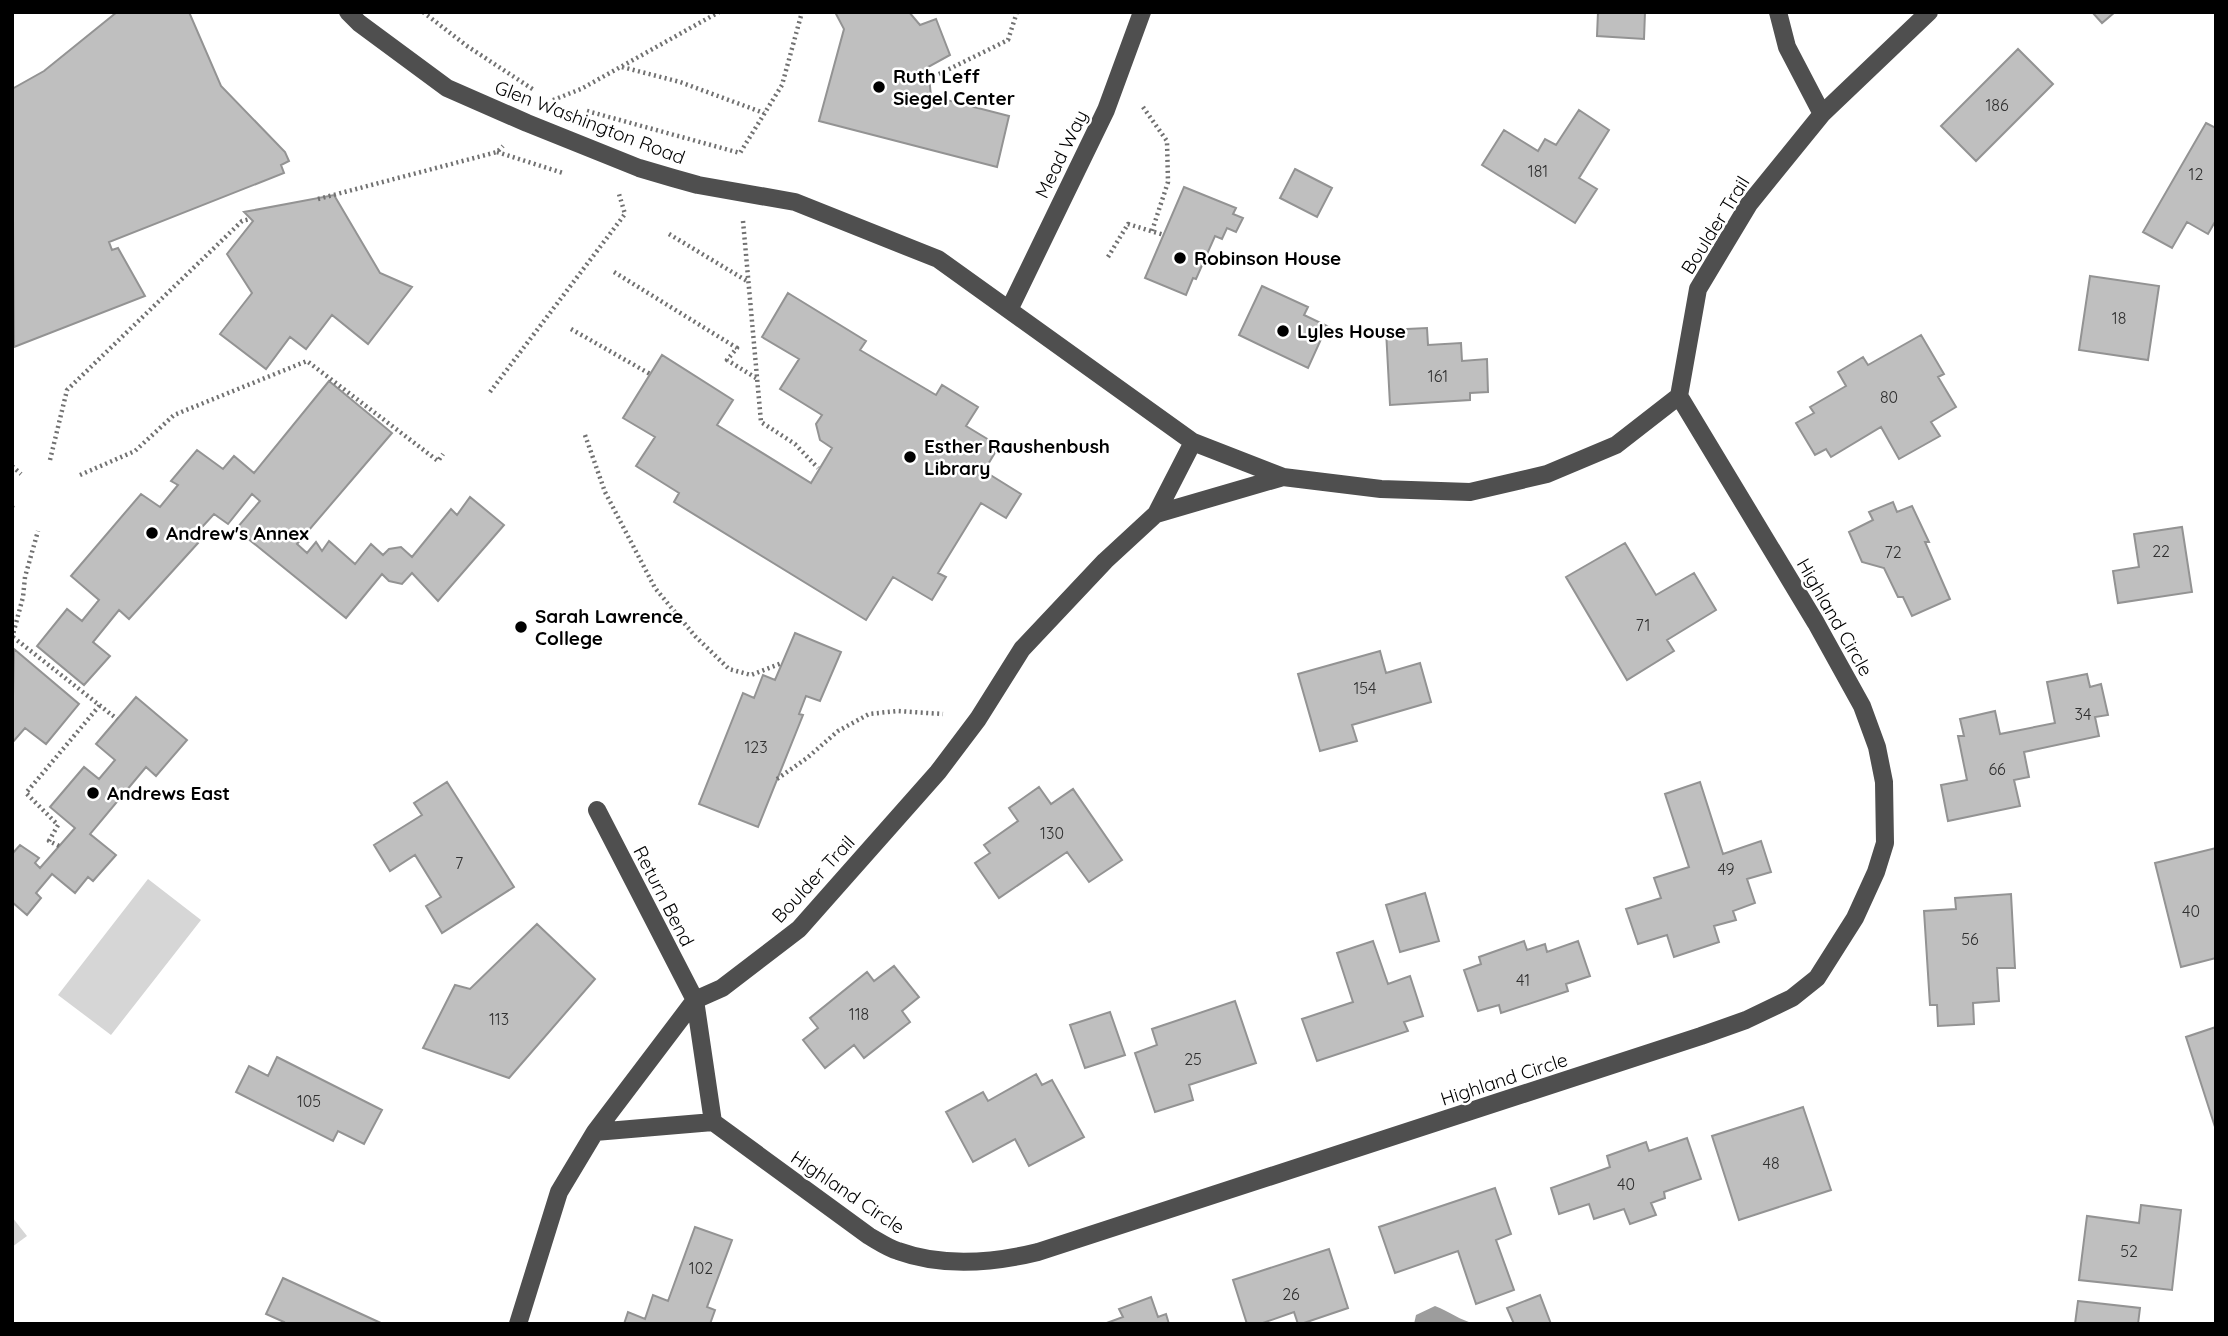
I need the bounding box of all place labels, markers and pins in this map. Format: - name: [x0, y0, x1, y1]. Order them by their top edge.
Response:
- place label: Ruth Leff Siegel Center: [893, 64, 1015, 110]
- marker: Ruth Leff Siegel Center: [871, 79, 887, 95]
- place label: Robinson House: [1194, 246, 1341, 270]
- marker: Robinson House: [1172, 250, 1188, 266]
- place label: Lyles House: [1297, 319, 1406, 343]
- marker: Lyles House: [1275, 323, 1291, 339]
- place label: Esther Raushenbush Library: [924, 434, 1110, 480]
- marker: Esther Raushenbush Library: [902, 449, 918, 465]
- place label: Andrew's Annex: [166, 521, 309, 545]
- marker: Andrew's Annex: [144, 525, 160, 541]
- place label: Sarah Lawrence College: [535, 604, 683, 650]
- marker: Sarah Lawrence College: [513, 619, 529, 635]
- place label: Andrews East: [107, 781, 230, 805]
- marker: Andrews East: [85, 785, 101, 801]

